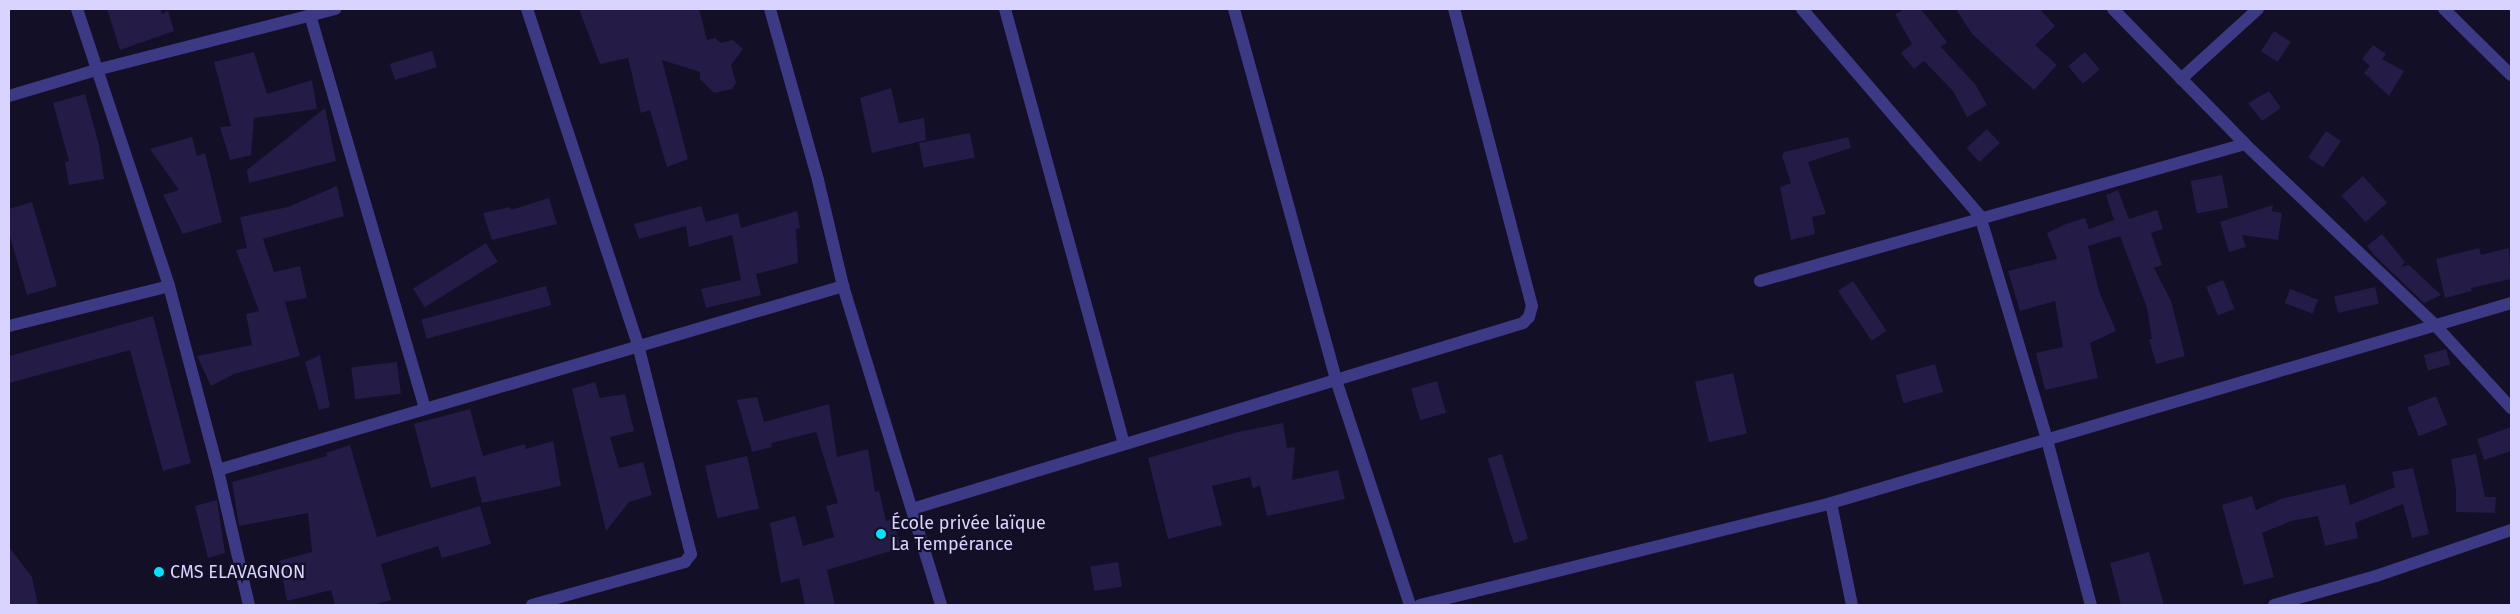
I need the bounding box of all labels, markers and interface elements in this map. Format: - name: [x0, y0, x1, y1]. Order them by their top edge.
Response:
- place label: École privée laïque La Tempérance: [891, 513, 1046, 556]
- marker: École privée laïque La Tempérance: [875, 528, 887, 540]
- place label: CMS ELAVAGNON: [170, 561, 305, 583]
- marker: CMS ELAVAGNON: [152, 565, 166, 579]

